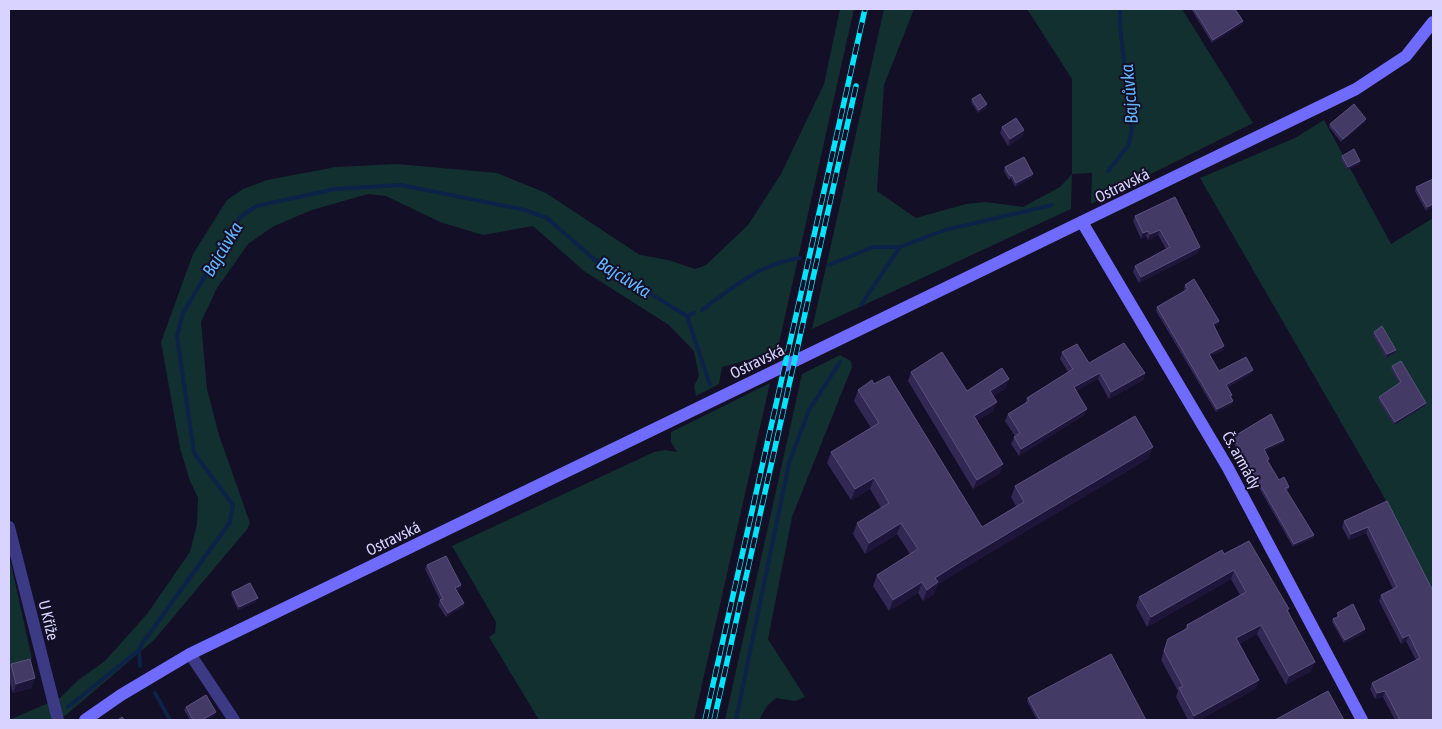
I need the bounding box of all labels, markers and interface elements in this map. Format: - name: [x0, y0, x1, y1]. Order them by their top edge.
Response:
- water label: Bajcůvka: [1116, 63, 1142, 125]
- street label: Ostravská: [1092, 164, 1152, 206]
- water label: Bajcůvka: [198, 217, 247, 280]
- water label: Bajcůvka: [593, 252, 655, 302]
- street label: Ostravská: [727, 340, 787, 382]
- street label: Čs. armády: [1218, 428, 1265, 493]
- street label: Ostravská: [363, 517, 423, 559]
- street label: U Kříže: [35, 598, 63, 642]

